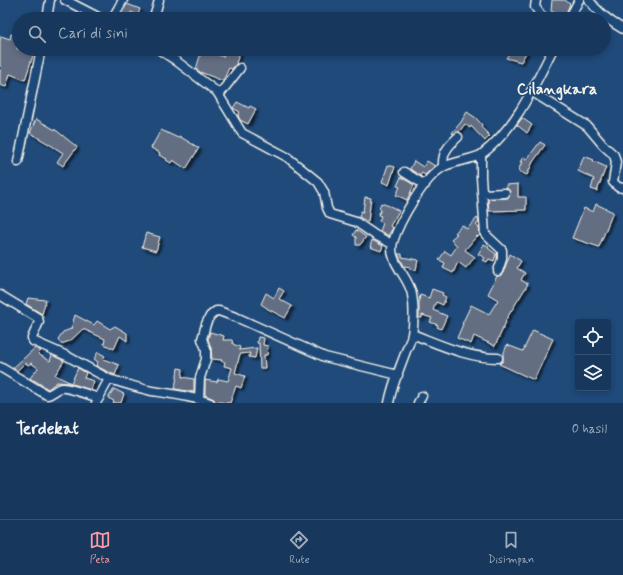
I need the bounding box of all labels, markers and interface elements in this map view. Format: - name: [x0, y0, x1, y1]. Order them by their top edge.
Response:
- search box: [12, 12, 611, 56]
- icon: search: [26, 23, 48, 45]
- text: Cari di sini: [58, 24, 128, 44]
- district label: Cilangkara: [517, 79, 597, 101]
- map controls: [575, 319, 611, 391]
- button: locate: [575, 319, 611, 355]
- button: layers: [575, 355, 611, 391]
- text: Terdekat: [16, 418, 79, 440]
- text: 0 hasil: [572, 421, 607, 438]
- tab: Peta: [89, 529, 111, 567]
- tab: Rute: [288, 529, 310, 567]
- tab: Disimpan: [488, 529, 534, 567]

